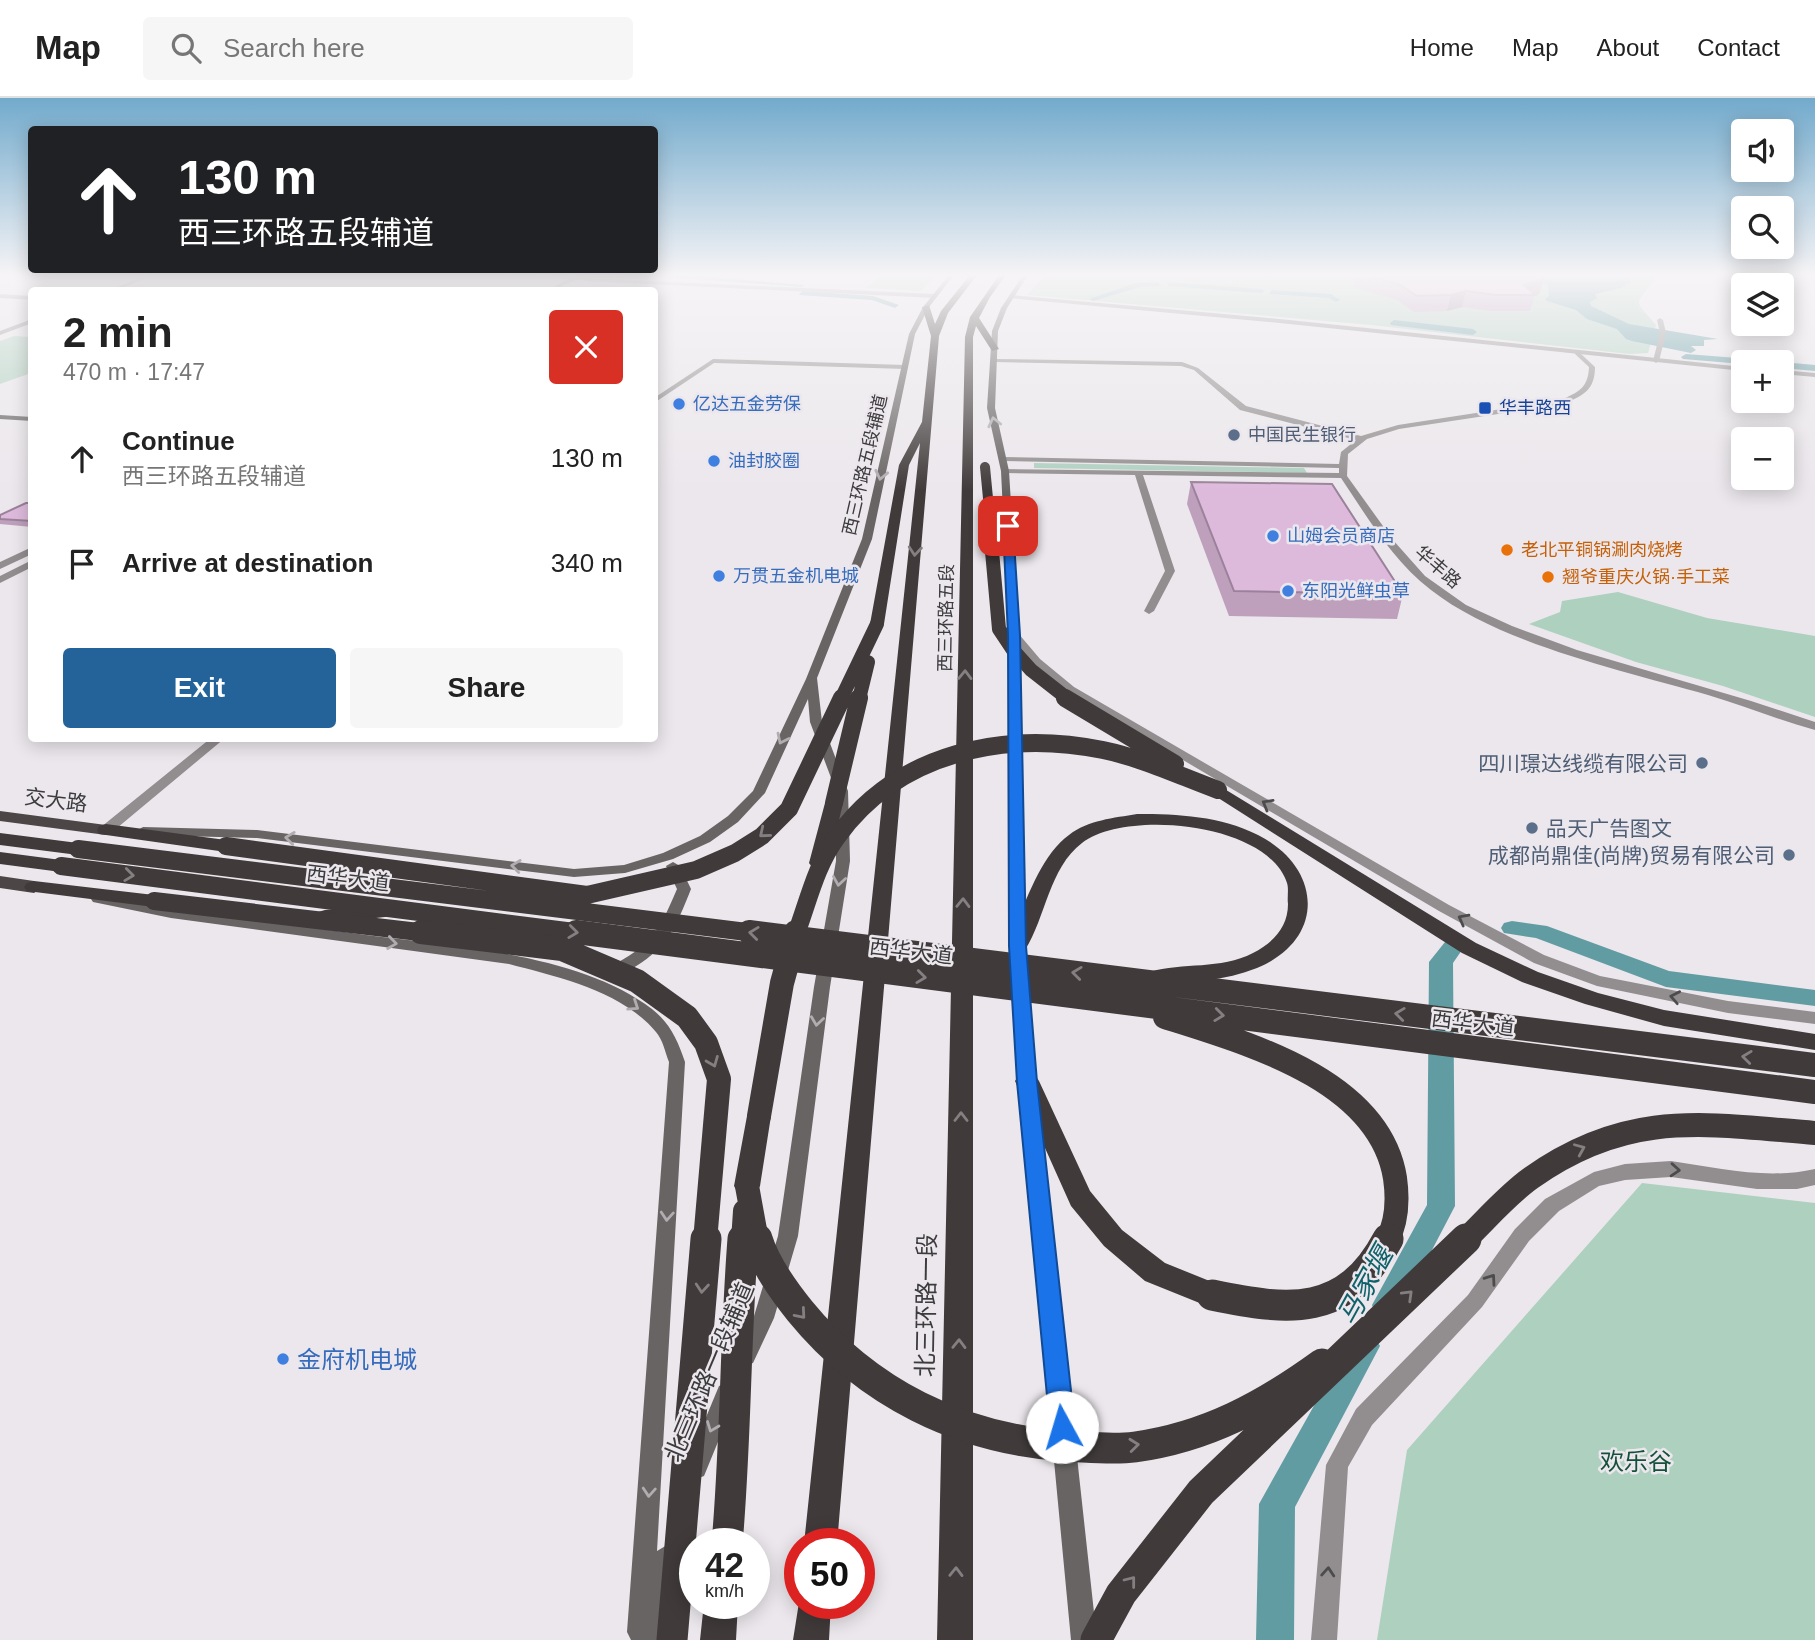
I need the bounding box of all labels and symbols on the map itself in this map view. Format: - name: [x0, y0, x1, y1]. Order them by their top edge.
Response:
- street label: 西三环路五段辅道: [839, 393, 891, 537]
- place label: 亿达五金劳保: [693, 394, 801, 414]
- marker: 亿达五金劳保: [671, 396, 687, 412]
- place label: 华丰路西: [1499, 398, 1571, 418]
- marker: 华丰路西: [1477, 400, 1493, 416]
- one-way arrow: [988, 416, 1003, 428]
- place label: 中国民生银行: [1248, 425, 1356, 445]
- marker: 中国民生银行: [1226, 427, 1242, 443]
- place label: 油封胶圈: [728, 451, 800, 471]
- marker: 油封胶圈: [706, 453, 722, 469]
- one-way arrow: [875, 469, 890, 481]
- pin: [978, 496, 1038, 556]
- place label: 山姆会员商店: [1287, 526, 1395, 546]
- marker: 山姆会员商店: [1265, 528, 1281, 544]
- place label: 老北平铜锅涮肉烧烤: [1521, 540, 1683, 560]
- street label: 华丰路: [1411, 542, 1465, 592]
- marker: 老北平铜锅涮肉烧烤: [1499, 542, 1515, 558]
- one-way arrow: [908, 546, 923, 557]
- street label: 西三环路五段: [935, 564, 957, 672]
- place label: 万贯五金机电城: [733, 566, 859, 586]
- place label: 翘爷重庆火锅·手工菜: [1562, 567, 1730, 587]
- marker: 万贯五金机电城: [711, 568, 727, 584]
- marker: 翘爷重庆火锅·手工菜: [1540, 569, 1556, 585]
- place label: 东阳光鲜虫草: [1302, 581, 1410, 601]
- marker: 东阳光鲜虫草: [1280, 583, 1296, 599]
- one-way arrow: [957, 670, 973, 680]
- one-way arrow: [776, 732, 790, 744]
- place label: 四川璟达线缆有限公司: [1478, 752, 1688, 775]
- marker: 四川璟达线缆有限公司: [1694, 755, 1710, 771]
- street label: 交大路: [23, 785, 89, 815]
- one-way arrow: [1262, 799, 1275, 812]
- place label: 品天广告图文: [1546, 817, 1672, 840]
- marker: 品天广告图文: [1524, 820, 1540, 836]
- one-way arrow: [759, 825, 772, 837]
- one-way arrow: [284, 830, 296, 845]
- place label: 成都尚鼎佳(尚牌)贸易有限公司: [1488, 844, 1775, 867]
- marker: 成都尚鼎佳(尚牌)贸易有限公司: [1781, 847, 1797, 863]
- one-way arrow: [510, 859, 521, 874]
- street label: 西华大道: [305, 861, 391, 895]
- one-way arrow: [123, 867, 135, 882]
- one-way arrow: [832, 875, 847, 887]
- one-way arrow: [955, 897, 970, 908]
- one-way arrow: [1458, 914, 1470, 927]
- one-way arrow: [568, 924, 579, 939]
- one-way arrow: [748, 926, 760, 941]
- street label: 西华大道: [868, 934, 954, 968]
- one-way arrow: [386, 935, 398, 950]
- one-way arrow: [1071, 966, 1083, 981]
- one-way arrow: [915, 969, 926, 984]
- one-way arrow: [1669, 990, 1681, 1005]
- one-way arrow: [626, 998, 639, 1011]
- one-way arrow: [1394, 1006, 1406, 1021]
- street label: 西华大道: [1430, 1006, 1516, 1040]
- one-way arrow: [1213, 1008, 1225, 1023]
- one-way arrow: [810, 1015, 825, 1027]
- one-way arrow: [1741, 1049, 1753, 1064]
- one-way arrow: [704, 1056, 718, 1068]
- one-way arrow: [953, 1111, 969, 1122]
- one-way arrow: [1574, 1144, 1586, 1158]
- one-way arrow: [1670, 1163, 1681, 1178]
- one-way arrow: [660, 1211, 675, 1222]
- street label: 北三环路一段: [911, 1233, 941, 1377]
- water label: 马家堰: [1331, 1238, 1401, 1330]
- one-way arrow: [1483, 1274, 1495, 1287]
- street label: 北三环路一段辅道: [659, 1278, 759, 1466]
- one-way arrow: [695, 1283, 710, 1294]
- one-way arrow: [1399, 1291, 1412, 1304]
- one-way arrow: [793, 1306, 805, 1319]
- one-way arrow: [951, 1339, 966, 1350]
- place label: 金府机电城: [297, 1346, 417, 1373]
- marker: 金府机电城: [275, 1351, 291, 1367]
- position arrow: [1025, 1390, 1099, 1464]
- one-way arrow: [707, 1421, 721, 1433]
- one-way arrow: [1128, 1438, 1140, 1453]
- park label: 欢乐谷: [1600, 1448, 1672, 1475]
- one-way arrow: [642, 1487, 657, 1498]
- speed limit sign: 50: [784, 1528, 875, 1619]
- one-way arrow: [948, 1566, 964, 1577]
- one-way arrow: [1320, 1566, 1335, 1577]
- one-way arrow: [1123, 1577, 1135, 1590]

